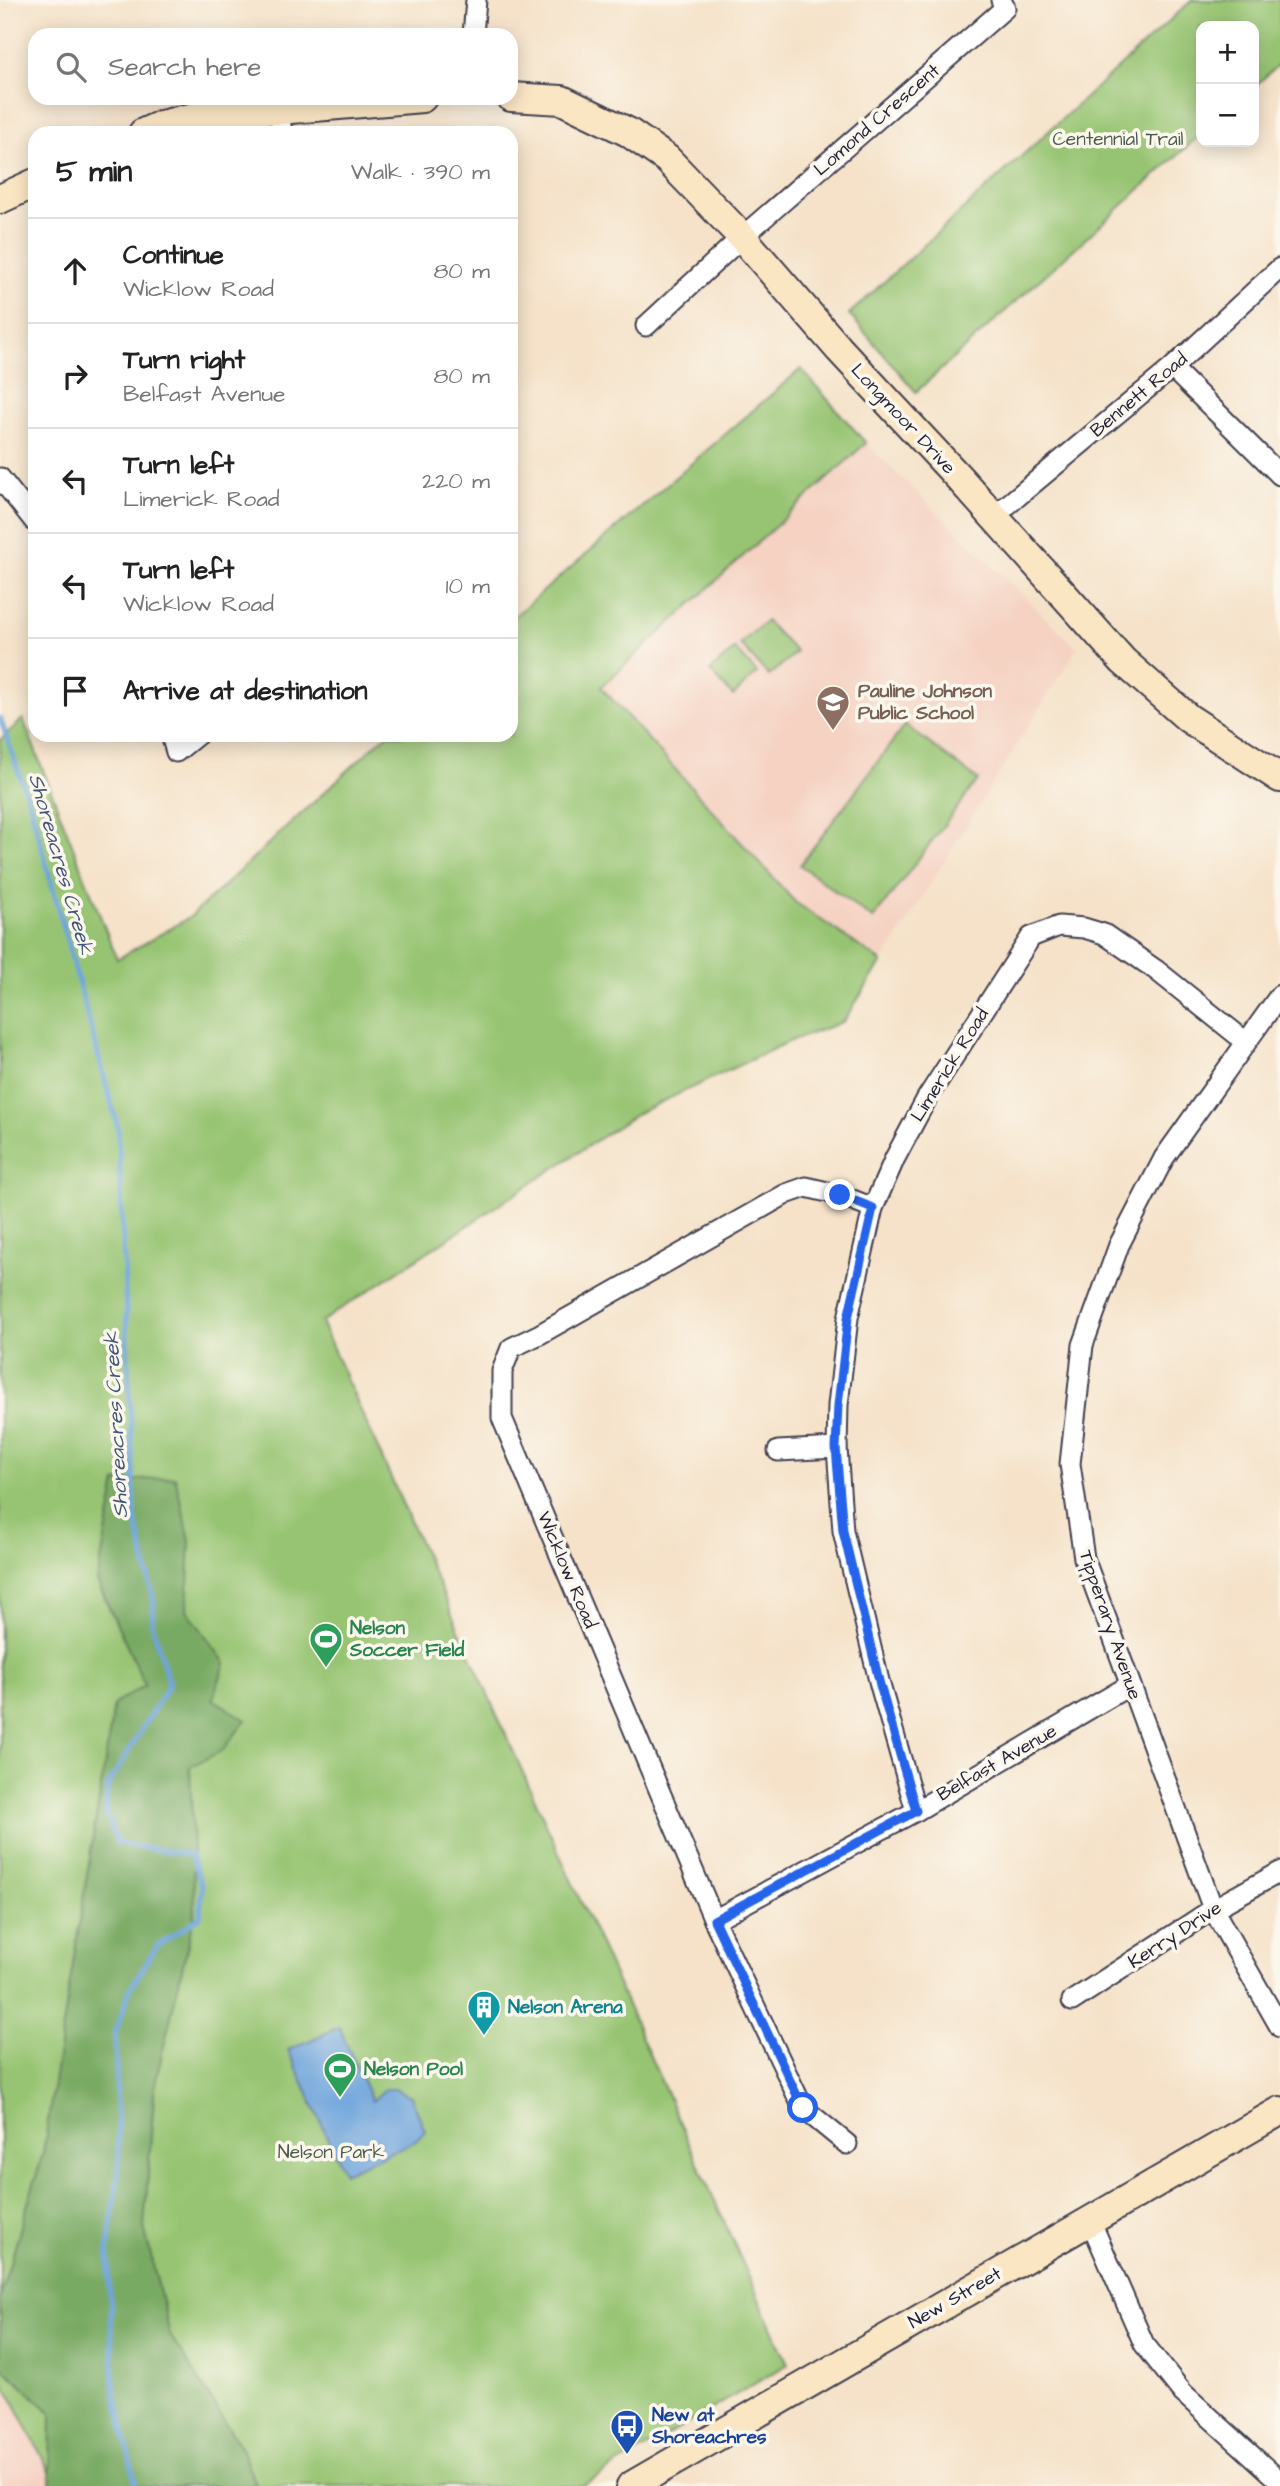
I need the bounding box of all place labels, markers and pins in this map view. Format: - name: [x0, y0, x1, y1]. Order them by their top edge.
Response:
- place label: Pauline Johnson Public School: [858, 678, 993, 727]
- school or university icon: Pauline Johnson Public School: [814, 683, 852, 732]
- place label: Nelson Soccer Field: [349, 1615, 465, 1664]
- sports icon: Nelson Soccer Field: [307, 1620, 345, 1669]
- building icon: Nelson Arena: [465, 1988, 503, 2037]
- place label: Nelson Arena: [508, 1994, 623, 2021]
- sports icon: Nelson Pool: [321, 2050, 359, 2099]
- place label: Nelson Pool: [364, 2056, 463, 2083]
- place label: New at Shoreachres: [651, 2402, 767, 2451]
- bus stop icon: New at Shoreachres: [608, 2407, 646, 2456]

